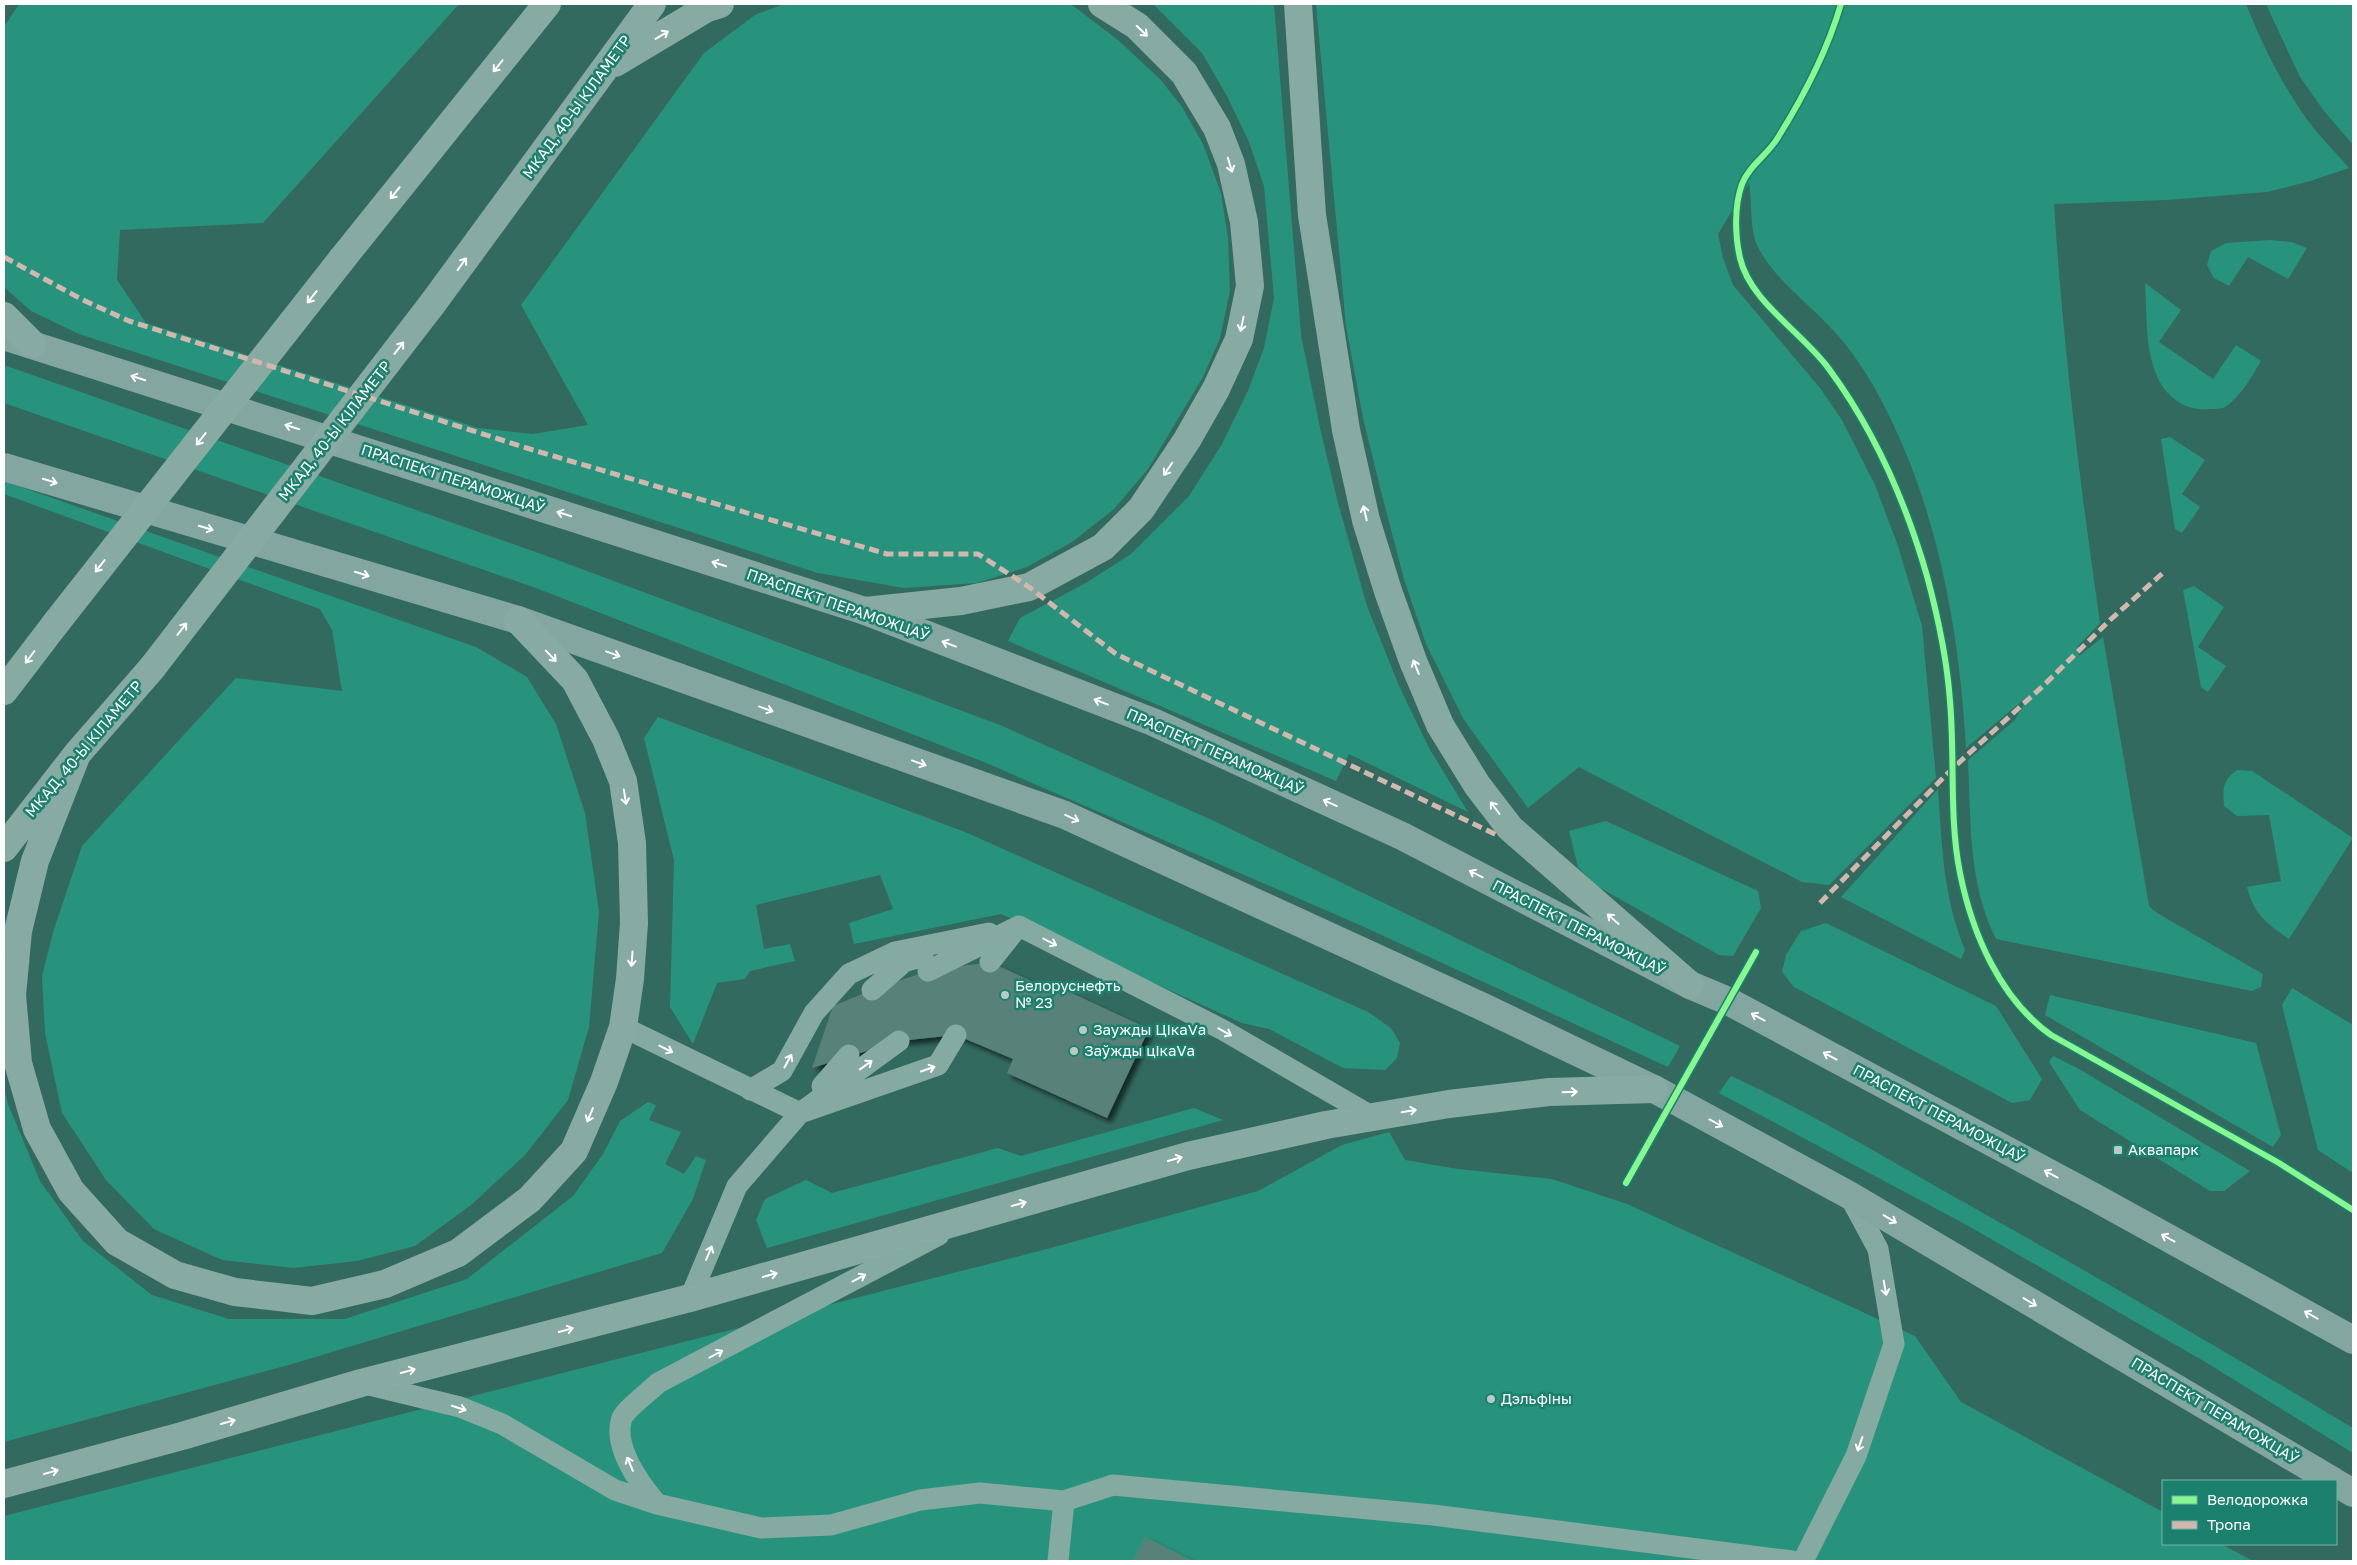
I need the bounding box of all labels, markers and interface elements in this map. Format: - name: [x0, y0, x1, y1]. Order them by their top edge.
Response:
- one-way arrow: [1135, 25, 1148, 37]
- one-way arrow: [654, 29, 668, 39]
- street label: МКАД, 40-Ы КІЛАМЕТР: [518, 31, 634, 182]
- one-way arrow: [492, 60, 503, 73]
- one-way arrow: [1226, 156, 1236, 172]
- one-way arrow: [390, 186, 401, 199]
- one-way arrow: [457, 257, 467, 271]
- one-way arrow: [306, 290, 317, 303]
- one-way arrow: [1236, 316, 1246, 332]
- one-way arrow: [393, 342, 404, 355]
- street label: МКАД, 40-Ы КІЛАМЕТР: [274, 357, 395, 504]
- one-way arrow: [130, 372, 146, 382]
- one-way arrow: [285, 422, 301, 432]
- one-way arrow: [195, 432, 206, 445]
- street label: ПРАСПЕКТ ПЕРАМОЖЦАЎ: [359, 440, 547, 516]
- one-way arrow: [1163, 461, 1173, 475]
- one-way arrow: [42, 477, 58, 487]
- one-way arrow: [1360, 505, 1369, 521]
- one-way arrow: [556, 509, 572, 519]
- one-way arrow: [198, 523, 214, 533]
- one-way arrow: [95, 559, 106, 572]
- one-way arrow: [711, 559, 727, 568]
- street label: ПРАСПЕКТ ПЕРАМОЖЦАЎ: [745, 564, 932, 644]
- one-way arrow: [354, 570, 370, 580]
- one-way arrow: [176, 623, 187, 636]
- one-way arrow: [942, 639, 958, 648]
- one-way arrow: [545, 649, 557, 662]
- one-way arrow: [25, 650, 35, 664]
- one-way arrow: [605, 650, 620, 659]
- one-way arrow: [1410, 660, 1420, 675]
- street label: МКАД, 40-Ы КІЛАМЕТР: [21, 676, 146, 820]
- one-way arrow: [1094, 697, 1109, 706]
- street label: ПРАСПЕКТ ПЕРАМОЖЦАЎ: [1124, 704, 1307, 798]
- one-way arrow: [758, 705, 773, 714]
- one-way arrow: [911, 759, 926, 768]
- one-way arrow: [621, 789, 631, 805]
- one-way arrow: [1323, 798, 1338, 807]
- one-way arrow: [1490, 801, 1500, 815]
- one-way arrow: [1064, 814, 1079, 824]
- one-way arrow: [1468, 869, 1483, 879]
- street label: ПРАСПЕКТ ПЕРАМОЖЦАЎ: [1490, 875, 1669, 979]
- one-way arrow: [1607, 913, 1620, 925]
- one-way arrow: [1042, 937, 1057, 947]
- one-way arrow: [627, 951, 636, 967]
- place label: Белоруснефть № 23: [1015, 976, 1121, 1011]
- marker: Белоруснефть № 23: [999, 989, 1011, 1001]
- one-way arrow: [1750, 1012, 1765, 1022]
- place label: Заужды ЦікаVа: [1093, 1020, 1206, 1038]
- marker: Заужды ЦікаVа: [1077, 1024, 1089, 1036]
- one-way arrow: [1218, 1027, 1232, 1037]
- place label: Заўжды цікаVа: [1084, 1041, 1195, 1059]
- one-way arrow: [659, 1044, 674, 1054]
- marker: Заўжды цікаVа: [1068, 1045, 1080, 1057]
- one-way arrow: [1823, 1051, 1838, 1060]
- one-way arrow: [783, 1054, 793, 1068]
- one-way arrow: [859, 1060, 873, 1070]
- street label: ПРАСПЕКТ ПЕРАМОЖЦАЎ: [1850, 1060, 2028, 1166]
- one-way arrow: [920, 1064, 936, 1073]
- one-way arrow: [1562, 1087, 1578, 1096]
- one-way arrow: [1400, 1105, 1416, 1115]
- one-way arrow: [584, 1107, 594, 1122]
- one-way arrow: [1708, 1118, 1723, 1128]
- place label: Аквапарк: [2128, 1140, 2199, 1158]
- marker: Аквапарк: [2112, 1144, 2124, 1156]
- one-way arrow: [1167, 1154, 1183, 1164]
- one-way arrow: [2043, 1169, 2058, 1179]
- one-way arrow: [1011, 1199, 1027, 1208]
- one-way arrow: [1882, 1215, 1896, 1225]
- one-way arrow: [2162, 1232, 2176, 1242]
- one-way arrow: [704, 1246, 714, 1261]
- one-way arrow: [762, 1269, 778, 1279]
- one-way arrow: [851, 1273, 866, 1282]
- one-way arrow: [1881, 1280, 1891, 1296]
- one-way arrow: [2022, 1297, 2036, 1307]
- one-way arrow: [2304, 1310, 2319, 1319]
- one-way arrow: [557, 1325, 573, 1334]
- one-way arrow: [708, 1349, 723, 1359]
- street label: ПРАСПЕКТ ПЕРАМОЖЦАЎ: [2129, 1353, 2302, 1467]
- one-way arrow: [400, 1366, 416, 1375]
- place label: Дэльфіны: [1501, 1389, 1572, 1407]
- marker: Дэльфіны: [1485, 1393, 1497, 1405]
- one-way arrow: [451, 1404, 467, 1413]
- one-way arrow: [220, 1417, 236, 1427]
- one-way arrow: [1855, 1436, 1865, 1452]
- one-way arrow: [625, 1457, 635, 1472]
- one-way arrow: [42, 1466, 58, 1476]
- legend: [2162, 1480, 2337, 1545]
- text: Велодорожка: [2207, 1490, 2308, 1508]
- text: Тропа: [2207, 1515, 2251, 1533]

